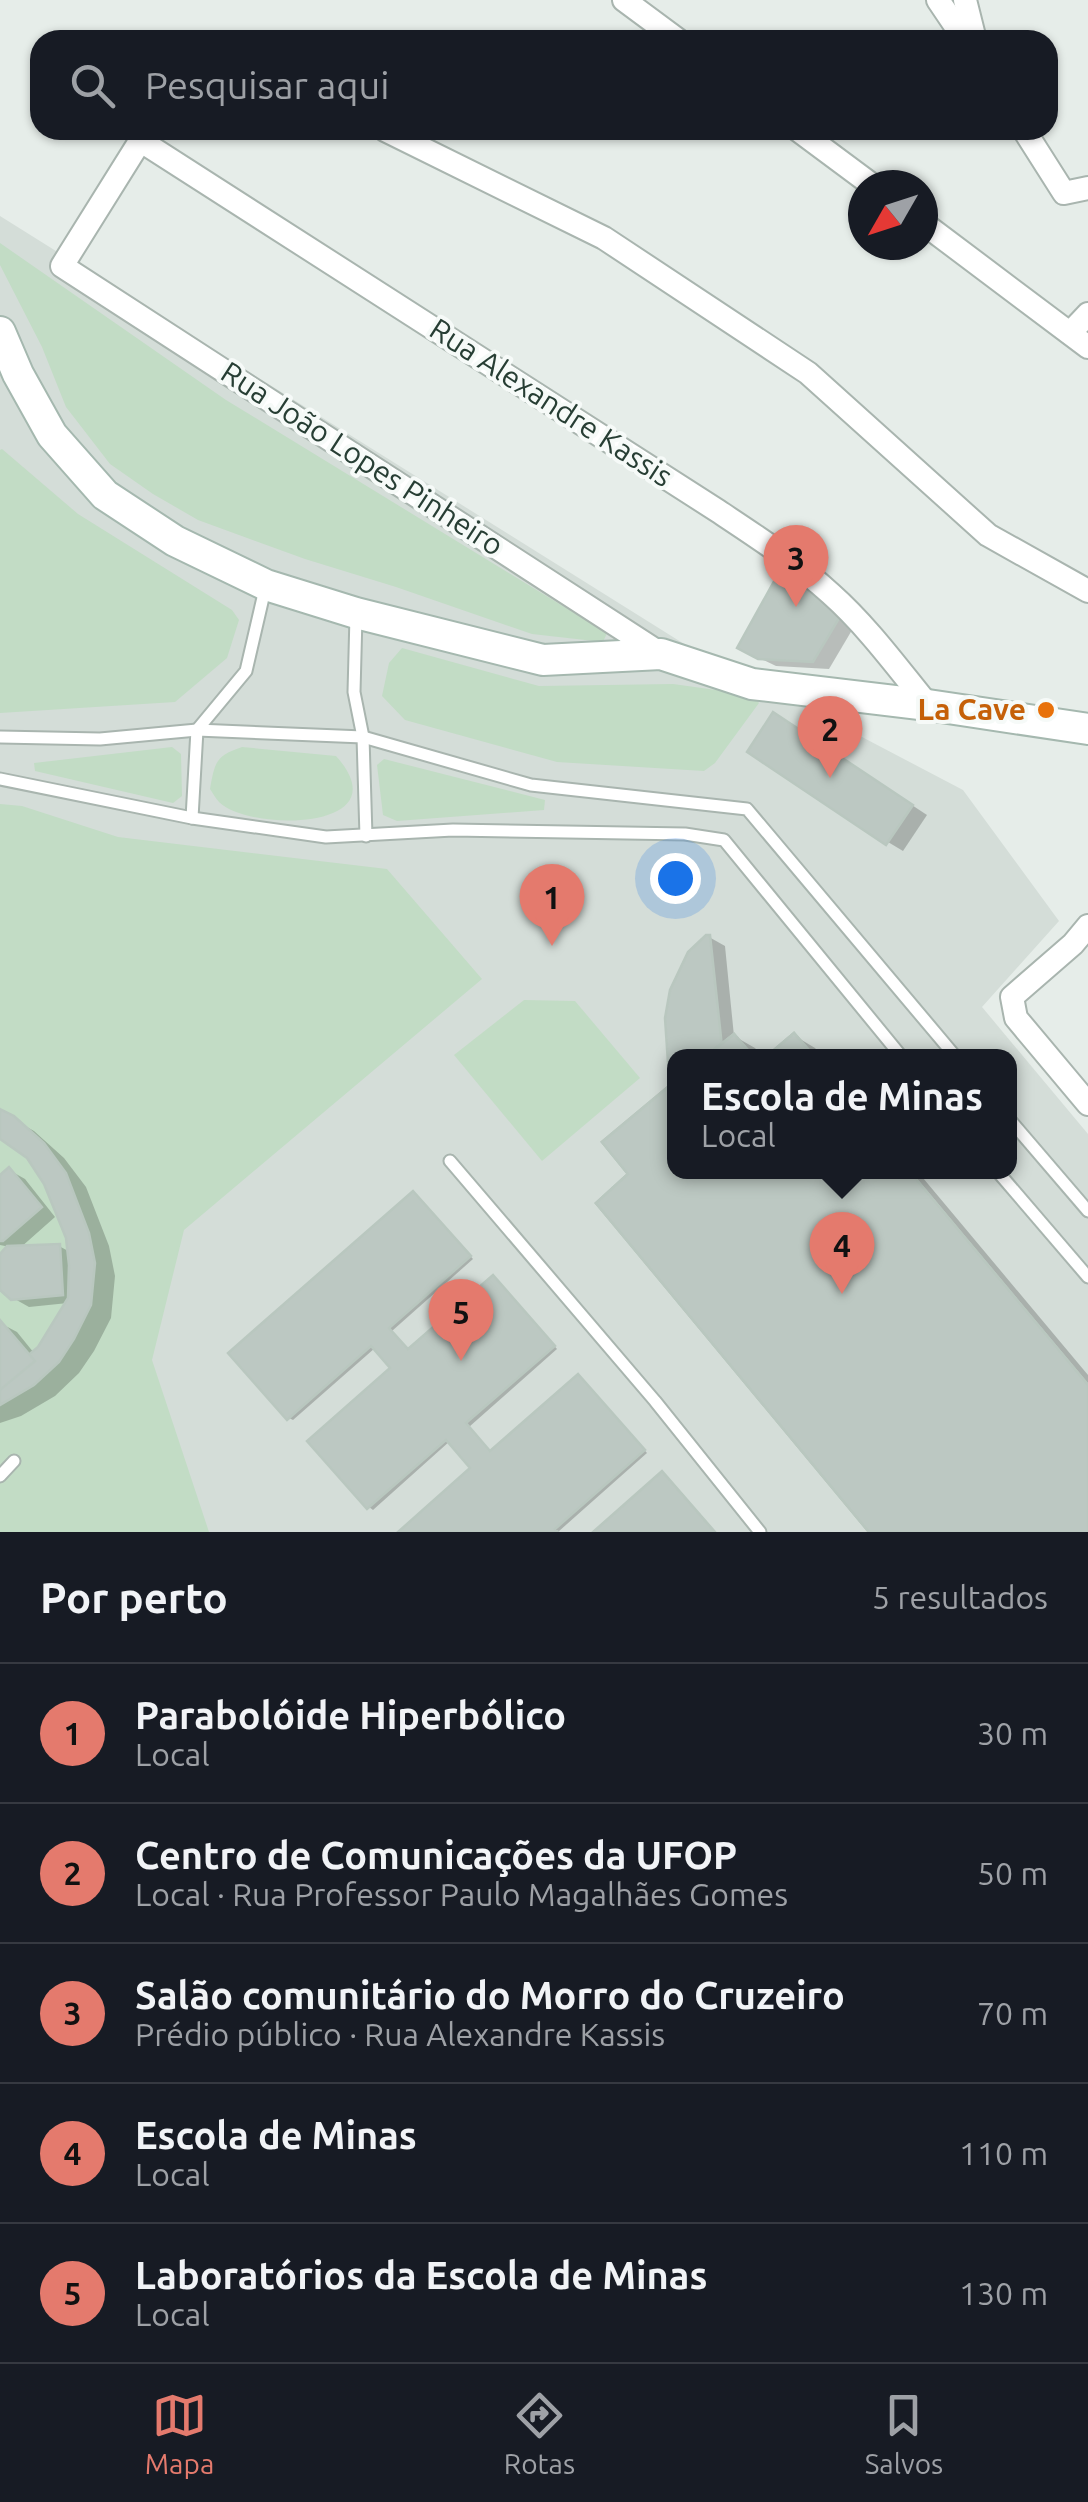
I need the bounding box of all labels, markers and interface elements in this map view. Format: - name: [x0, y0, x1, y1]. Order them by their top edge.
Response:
- search box: [30, 30, 1058, 140]
- icon: search: [65, 58, 120, 113]
- text: Pesquisar aqui: [145, 64, 389, 106]
- north arrow: [848, 170, 938, 260]
- street label: Rua Alexandre Kassis: [424, 311, 679, 493]
- street label: Rua João Lopes Pinheiro: [215, 354, 510, 562]
- pin: 3: [764, 524, 828, 607]
- place label: La Cave: [917, 692, 1026, 726]
- pin: 2: [798, 696, 862, 778]
- marker: La Cave: [1035, 699, 1057, 721]
- your location: [650, 853, 701, 904]
- pin: 1: [520, 864, 584, 946]
- popup: [667, 1049, 1017, 1179]
- text: Escola de Minas: [701, 1075, 983, 1117]
- text: Local: [701, 1117, 776, 1153]
- pin: 4: [810, 1212, 874, 1294]
- pin: 5: [428, 1278, 494, 1361]
- text: Por perto: [40, 1574, 228, 1621]
- text: 5 resultados: [872, 1579, 1048, 1615]
- text: Parabolóide Hiperbólico: [135, 1694, 566, 1736]
- text: 1: [63, 1715, 82, 1751]
- text: 30 m: [977, 1715, 1048, 1751]
- text: Local: [135, 1736, 210, 1772]
- text: Centro de Comunicações da UFOP: [135, 1834, 737, 1876]
- text: 2: [63, 1855, 82, 1891]
- text: 50 m: [977, 1855, 1048, 1891]
- text: Local · Rua Professor Paulo Magalhães Gomes: [135, 1876, 788, 1912]
- text: Salão comunitário do Morro do Cruzeiro: [135, 1974, 845, 2016]
- text: 3: [63, 1995, 82, 2031]
- text: 70 m: [977, 1995, 1048, 2031]
- text: Prédio público · Rua Alexandre Kassis: [135, 2016, 665, 2052]
- text: Escola de Minas: [135, 2114, 417, 2156]
- text: 4: [63, 2135, 82, 2171]
- text: 110 m: [959, 2135, 1048, 2171]
- text: Local: [135, 2156, 210, 2192]
- text: Laboratórios da Escola de Minas: [135, 2254, 707, 2296]
- text: 5: [63, 2275, 82, 2311]
- text: 130 m: [959, 2275, 1048, 2311]
- text: Local: [135, 2296, 210, 2332]
- tab: Mapa: [145, 2388, 214, 2479]
- tab: Rotas: [504, 2388, 575, 2479]
- tab: Salvos: [865, 2388, 943, 2479]

